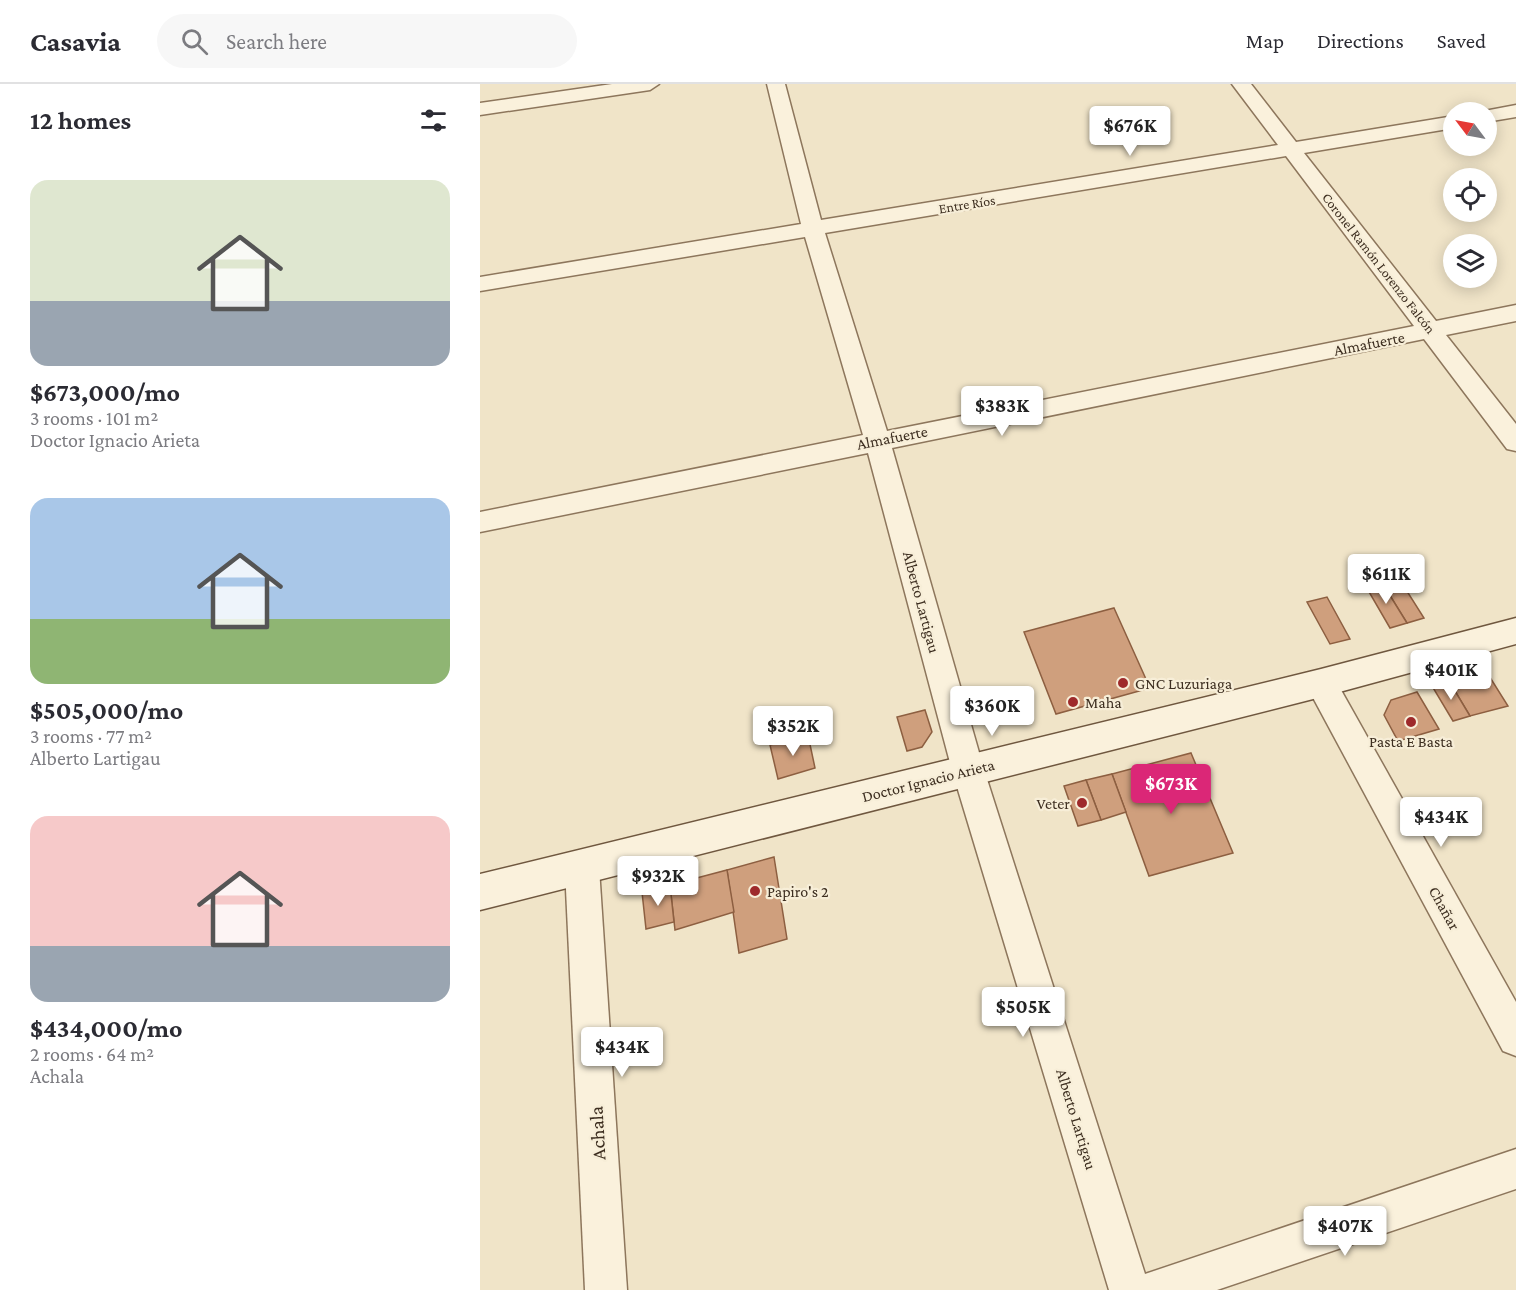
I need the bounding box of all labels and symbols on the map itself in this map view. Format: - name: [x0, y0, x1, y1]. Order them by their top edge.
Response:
- north arrow: [1443, 102, 1497, 156]
- pin: $676K: [1088, 106, 1172, 157]
- street label: Coronel Ramón Lorenzo Falcón: [1319, 190, 1439, 337]
- street label: Entre Ríos: [938, 192, 996, 216]
- street label: Almafuerte: [1332, 328, 1406, 359]
- pin: $383K: [960, 386, 1044, 437]
- street label: Almafuerte: [855, 422, 929, 453]
- street label: Alberto Lartigau: [899, 549, 943, 656]
- pin: $611K: [1344, 554, 1428, 605]
- pin: $401K: [1409, 650, 1493, 701]
- place label: GNC Luzuriaga: [1135, 675, 1233, 693]
- marker: GNC Luzuriaga: [1116, 676, 1130, 690]
- pin: $360K: [950, 686, 1034, 737]
- place label: Maha: [1085, 694, 1122, 711]
- marker: Maha: [1066, 695, 1080, 709]
- pin: $352K: [751, 706, 835, 757]
- marker: Pasta E Basta: [1404, 715, 1418, 729]
- place label: Pasta E Basta: [1369, 733, 1454, 750]
- street label: Doctor Ignacio Arieta: [860, 756, 997, 806]
- pin: $673K: [1129, 764, 1213, 815]
- place label: Veter: [1037, 795, 1070, 812]
- marker: Veter: [1075, 796, 1089, 810]
- pin: $434K: [1399, 797, 1483, 848]
- pin: $932K: [616, 856, 700, 907]
- place label: Papiro's 2: [767, 883, 829, 901]
- marker: Papiro's 2: [748, 884, 762, 898]
- street label: Chañar: [1426, 884, 1464, 933]
- pin: $505K: [981, 987, 1065, 1038]
- pin: $434K: [580, 1027, 664, 1078]
- street label: Alberto Lartigau: [1052, 1067, 1100, 1172]
- street label: Achala: [585, 1105, 609, 1161]
- pin: $407K: [1303, 1206, 1387, 1257]

